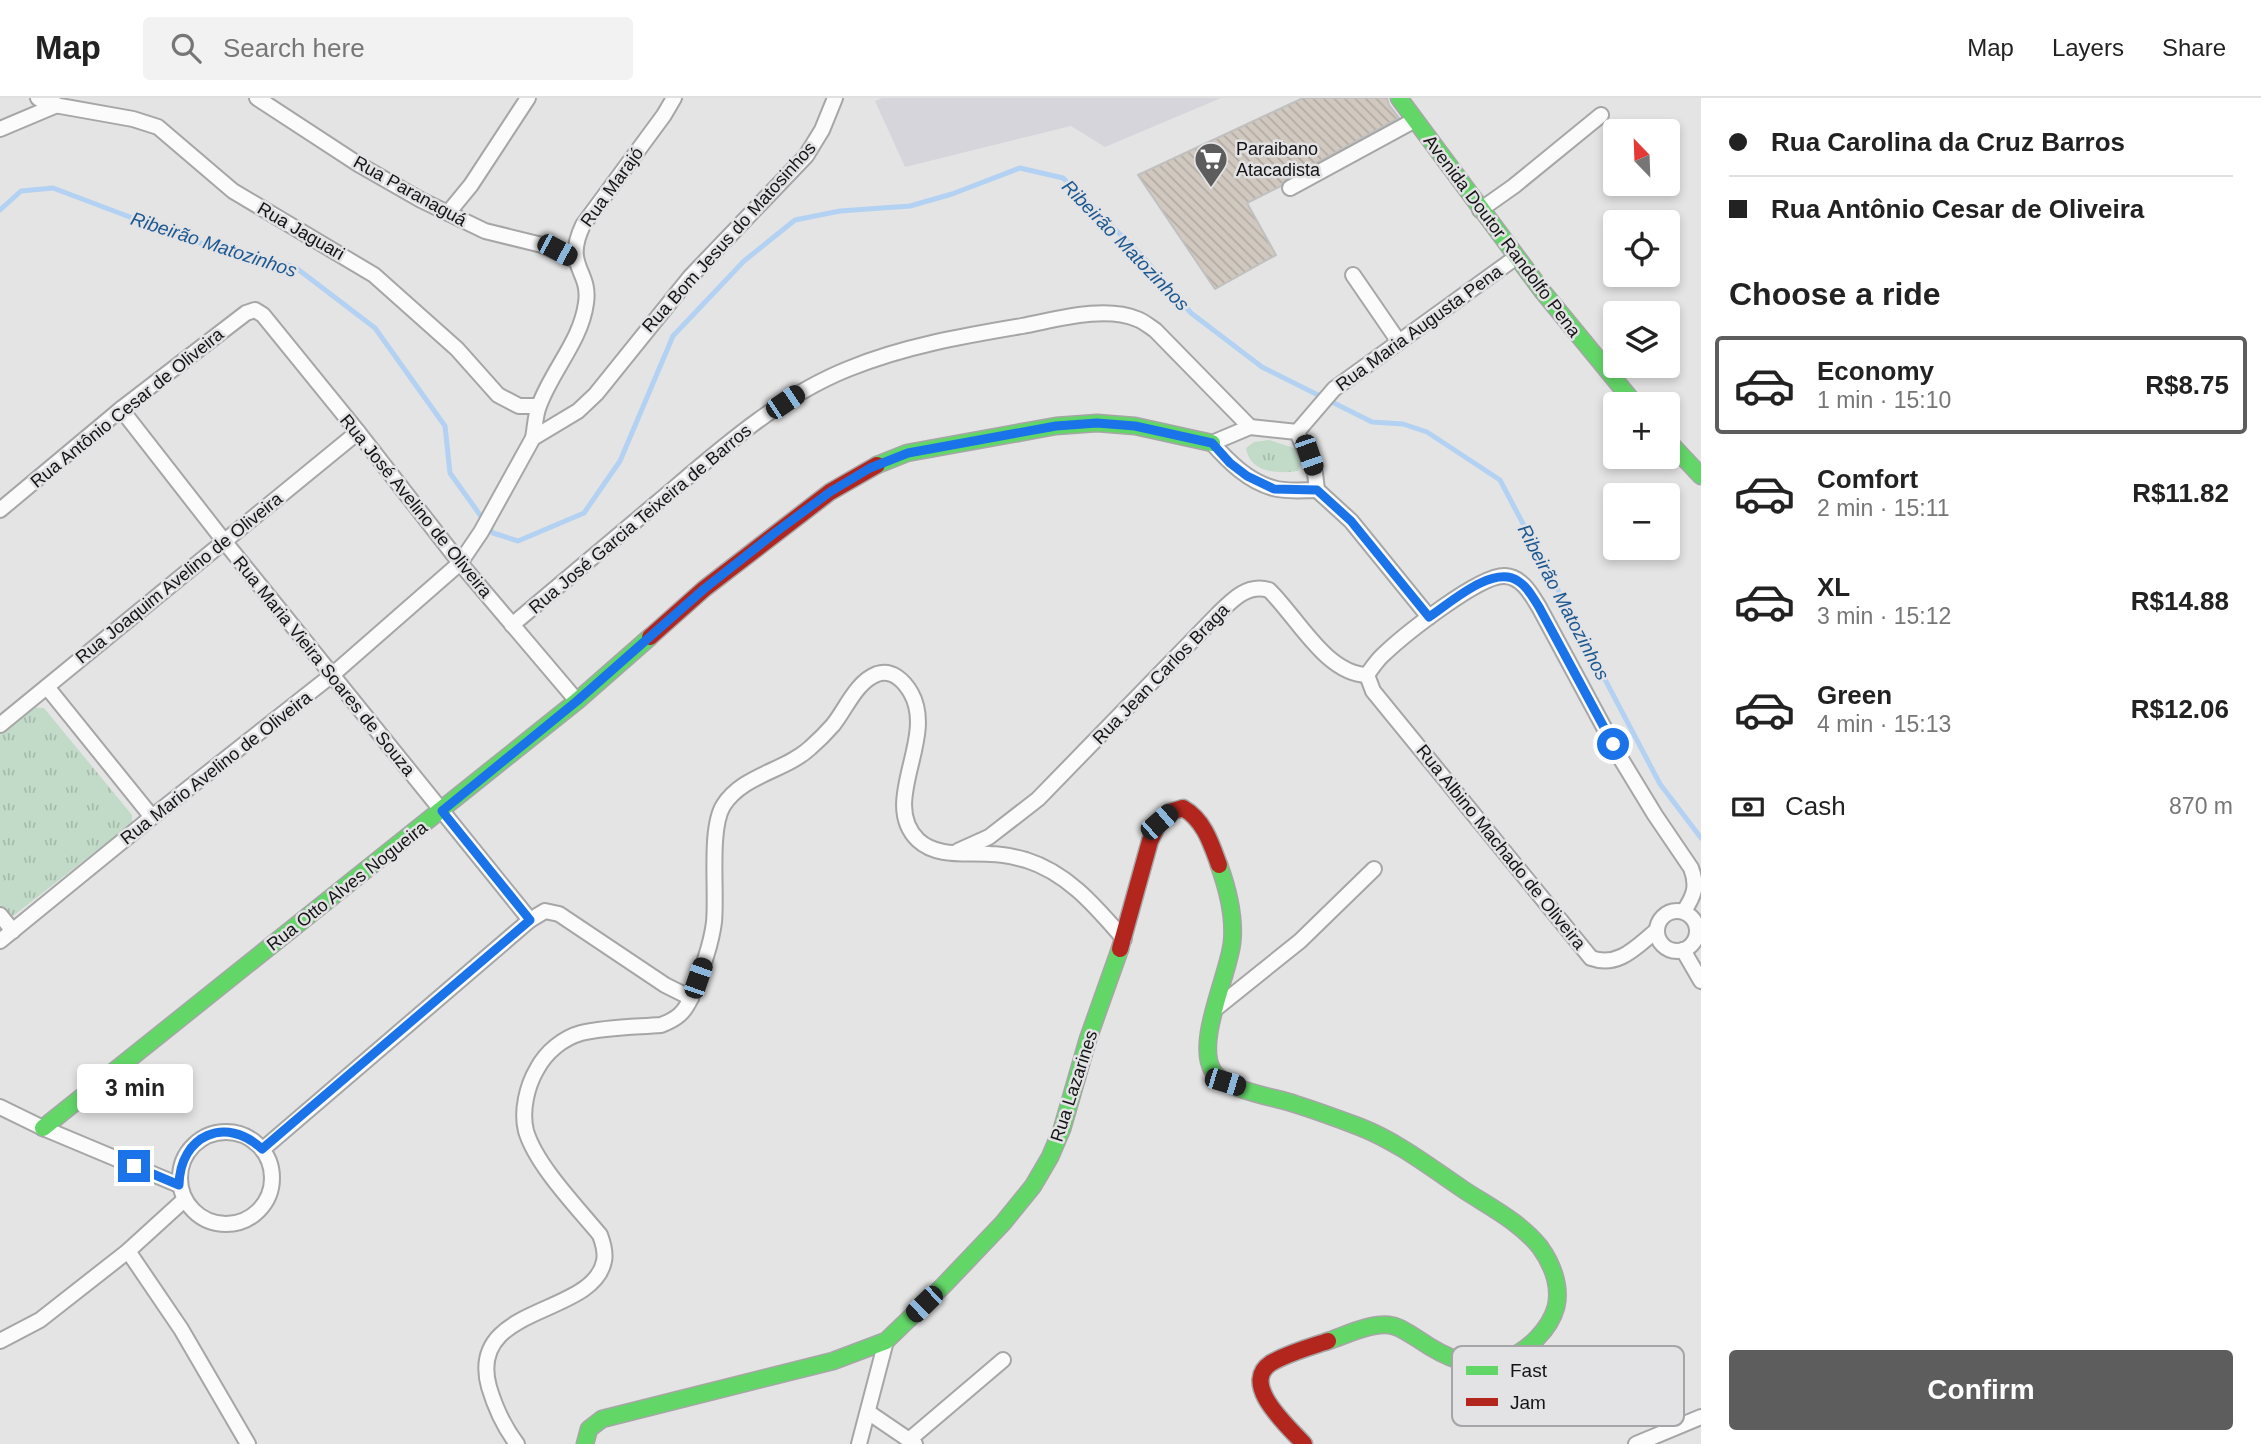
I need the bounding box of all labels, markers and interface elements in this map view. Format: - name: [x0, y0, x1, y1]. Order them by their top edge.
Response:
- search box: [143, 17, 633, 80]
- text: Map: [35, 29, 101, 66]
- icon: search: [167, 29, 205, 67]
- text: Search here: [223, 33, 365, 63]
- text: Map: [1967, 34, 2014, 61]
- text: Layers: [2052, 34, 2124, 61]
- text: Share: [2162, 34, 2226, 61]
- north arrow: [1603, 119, 1680, 196]
- map controls: [1603, 119, 1680, 560]
- text: Rua Carolina da Cruz Barros: [1771, 127, 2125, 157]
- street label: Avenida Doutor Randolfo Pena: [1419, 131, 1585, 342]
- street label: Rua Bom Jesus do Matosinhos: [638, 138, 820, 336]
- place label: Paraibano Atacadista: [1236, 139, 1321, 180]
- supermarket icon: Paraibano Atacadista: [1192, 140, 1230, 189]
- street label: Rua Marajó: [577, 143, 647, 231]
- street label: Rua Paranaguá: [350, 152, 471, 231]
- water label: Ribeirão Matozinhos: [1058, 176, 1194, 315]
- text: Rua Antônio Cesar de Oliveira: [1771, 194, 2144, 224]
- street label: Rua Jaguari: [254, 198, 348, 264]
- water label: Ribeirão Matozinhos: [128, 208, 300, 281]
- button: locate: [1603, 210, 1680, 287]
- car: [534, 231, 581, 269]
- street label: Rua Maria Augusta Pena: [1332, 261, 1507, 395]
- text: Choose a ride: [1729, 276, 1941, 312]
- button: layers: [1603, 301, 1680, 378]
- street label: Rua Antônio Cesar de Oliveira: [27, 323, 228, 492]
- icon: car: [1733, 354, 1796, 417]
- text: Economy: [1817, 356, 1934, 386]
- text: R$8.75: [2145, 370, 2229, 400]
- car: [762, 382, 809, 422]
- text: 1 min · 15:10: [1817, 387, 1951, 413]
- button: +: [1603, 392, 1680, 469]
- street label: Rua José Avelino de Oliveira: [336, 410, 497, 602]
- street label: Rua José Garcia Teixeira de Barros: [525, 420, 755, 618]
- car: [1293, 432, 1326, 478]
- icon: car: [1733, 462, 1796, 525]
- text: Comfort: [1817, 464, 1918, 494]
- text: R$11.82: [2132, 478, 2229, 508]
- button: −: [1603, 483, 1680, 560]
- street label: Rua Joaquim Avelino de Oliveira: [72, 488, 287, 668]
- text: 2 min · 15:11: [1817, 495, 1950, 521]
- water label: Ribeirão Matozinhos: [1514, 521, 1614, 684]
- street label: Rua Maria Vieira Soares de Souza: [229, 552, 419, 781]
- icon: car: [1733, 570, 1796, 633]
- text: XL: [1817, 572, 1850, 602]
- text: R$14.88: [2131, 586, 2229, 616]
- street label: Rua Jean Carlos Braga: [1089, 599, 1234, 748]
- text: 3 min · 15:12: [1817, 603, 1951, 629]
- icon: car: [1733, 678, 1796, 741]
- text: Green: [1817, 680, 1892, 710]
- street label: Rua Mario Avelino de Oliveira: [117, 687, 316, 849]
- text: R$12.06: [2131, 694, 2229, 724]
- text: 4 min · 15:13: [1817, 711, 1951, 737]
- route start: [1597, 728, 1629, 760]
- street label: Rua Albino Machado de Oliveira: [1412, 741, 1590, 954]
- icon: cash: [1729, 788, 1767, 826]
- text: Cash: [1785, 791, 1846, 821]
- text: 870 m: [2169, 793, 2233, 819]
- car: [1137, 800, 1182, 844]
- street label: Rua Otto Alves Nogueira: [263, 817, 432, 955]
- car: [682, 955, 715, 1001]
- street label: Rua Lazarines: [1047, 1028, 1101, 1144]
- callout: 3 min: [76, 1065, 192, 1114]
- car: [1202, 1066, 1249, 1098]
- text: 3 min: [105, 1075, 165, 1101]
- route end: [118, 1150, 150, 1182]
- car: [902, 1282, 947, 1326]
- legend: [1452, 1346, 1684, 1426]
- button: Confirm: [1729, 1350, 2233, 1430]
- text: Fast: [1510, 1360, 1548, 1381]
- text: Jam: [1510, 1392, 1546, 1413]

